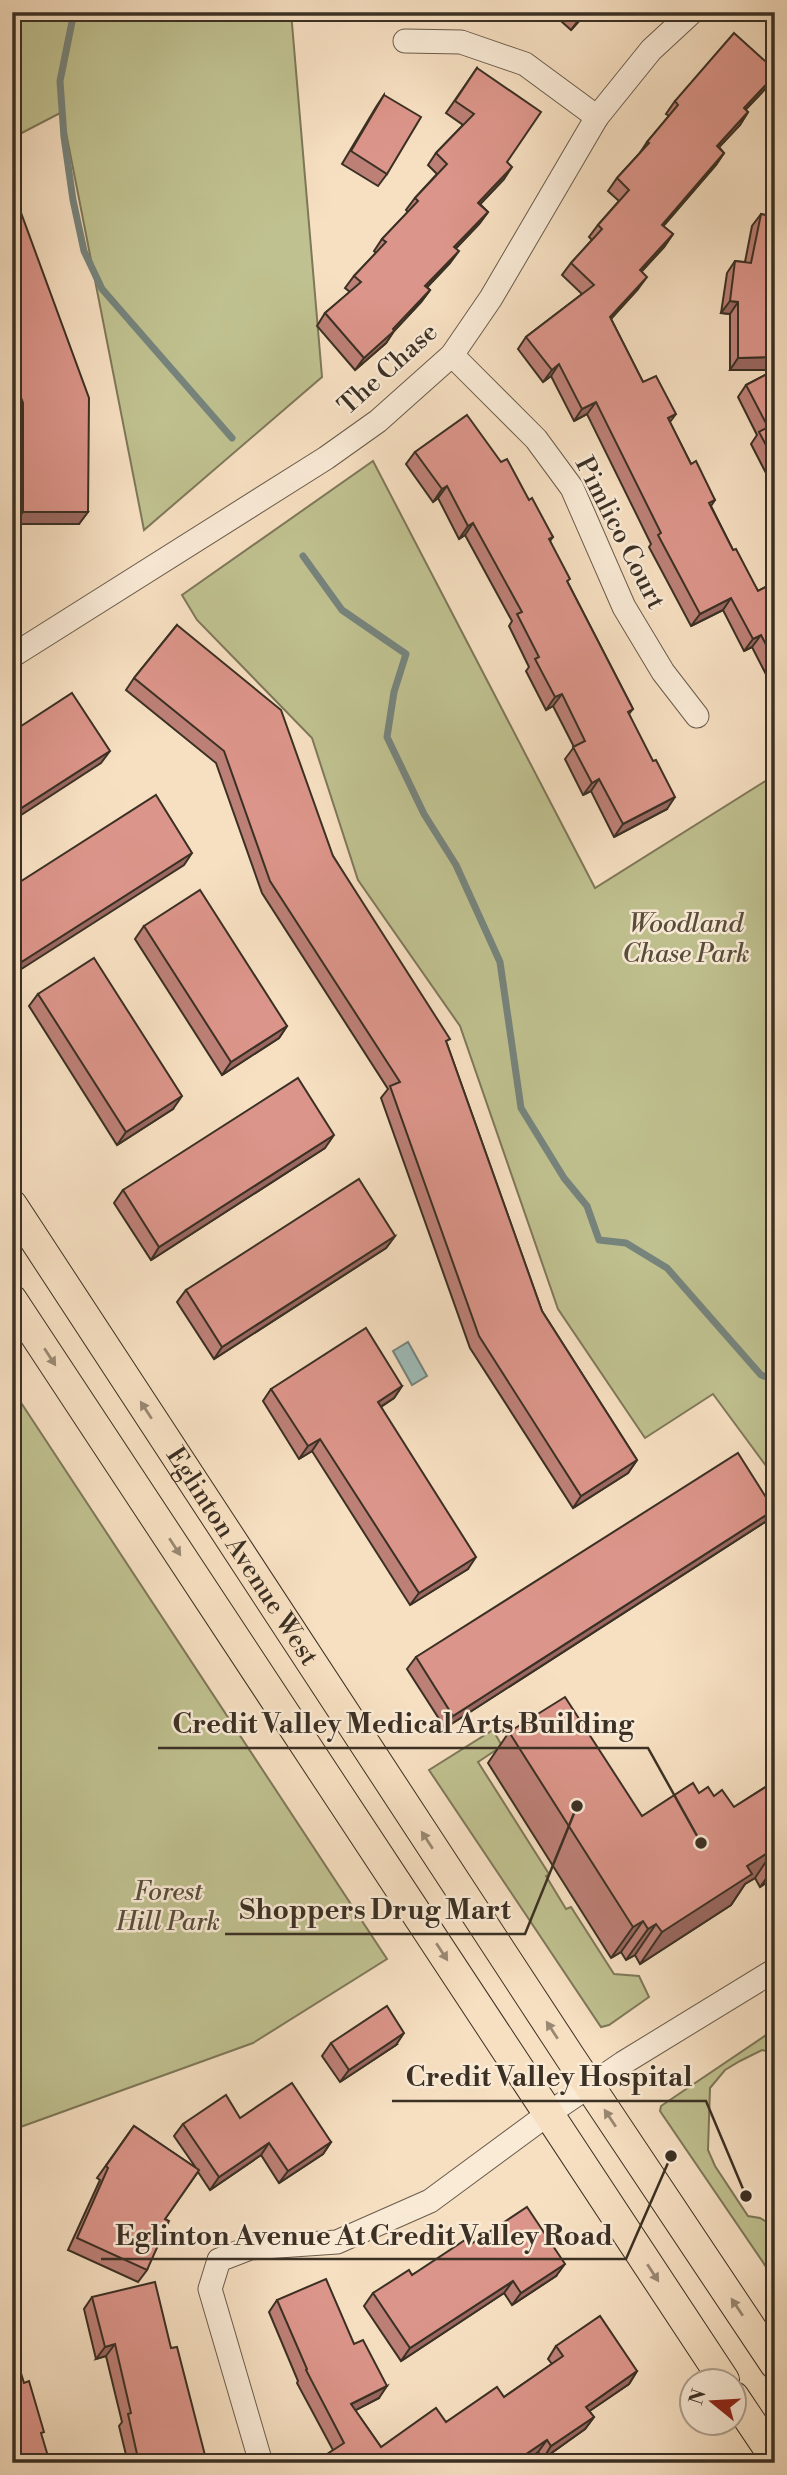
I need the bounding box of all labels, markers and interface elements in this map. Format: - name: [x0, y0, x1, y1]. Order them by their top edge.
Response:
- street label: The Chase: [332, 316, 444, 422]
- street label: Pimlico Court: [568, 451, 672, 615]
- park label: Woodland Chase Park: [622, 908, 750, 970]
- one-way arrow: [43, 1347, 56, 1366]
- one-way arrow: [140, 1400, 153, 1419]
- street label: Eglinton Avenue West: [159, 1441, 325, 1672]
- one-way arrow: [168, 1537, 181, 1556]
- callout: Credit Valley Medical Arts Building: [158, 1699, 648, 1748]
- text: Credit Valley Medical Arts Building: [172, 1707, 635, 1742]
- one-way arrow: [421, 1830, 434, 1849]
- park label: Forest Hill Park: [115, 1876, 220, 1938]
- callout: Shoppers Drug Mart: [225, 1885, 525, 1934]
- text: Shoppers Drug Mart: [239, 1893, 512, 1928]
- one-way arrow: [435, 1943, 449, 1961]
- one-way arrow: [545, 2021, 559, 2039]
- callout: Credit Valley Hospital: [392, 2052, 706, 2101]
- text: Credit Valley Hospital: [406, 2060, 692, 2095]
- one-way arrow: [604, 2108, 617, 2128]
- callout: Eglinton Avenue At Credit Valley Road: [101, 2210, 626, 2259]
- text: Eglinton Avenue At Credit Valley Road: [115, 2219, 613, 2254]
- one-way arrow: [647, 2263, 660, 2283]
- one-way arrow: [730, 2298, 744, 2316]
- north arrow: [678, 2366, 748, 2436]
- text: N: [684, 2386, 712, 2408]

